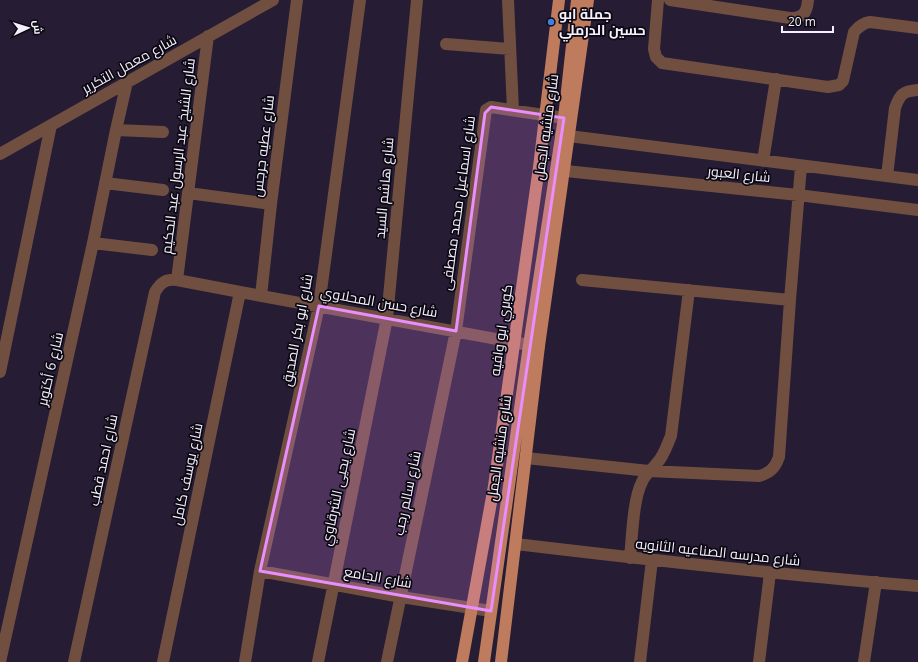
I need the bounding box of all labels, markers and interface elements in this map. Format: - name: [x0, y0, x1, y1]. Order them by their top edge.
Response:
- place label: جملة ابو حسين الدرملي: [559, 4, 646, 42]
- north arrow: [8, 8, 48, 48]
- scale bar: [782, 8, 833, 34]
- text: 20 m: [788, 13, 816, 30]
- marker: جملة ابو حسين الدرملي: [546, 17, 556, 27]
- text: ش: [31, 20, 46, 35]
- street label: شارع معمل التكرير: [77, 30, 180, 98]
- street label: شارع الشيخ عبد الرسول عبد الحكيم: [156, 57, 200, 255]
- street label: شارع منشيه الجمل: [529, 73, 562, 181]
- street label: شارع عطيه جرجس: [247, 94, 278, 198]
- street label: شارع اسماعيل محمد مصطفى: [436, 114, 479, 292]
- street label: شارع هاشم السيد: [370, 136, 398, 240]
- street label: شارع العبور: [706, 161, 771, 186]
- street label: شارع ابو بكر الصديق: [276, 272, 317, 388]
- street label: شارع حسن المحلاوي: [318, 282, 439, 324]
- street label: كوبري ابو وافيه: [485, 283, 519, 377]
- street label: شارع 6 أكتوبر: [32, 330, 67, 409]
- street label: شارع منشيه الجمل: [482, 394, 515, 502]
- street label: شارع احمد قطب: [84, 412, 122, 508]
- street label: شارع يوسف كامل: [166, 421, 207, 527]
- street label: شارع يحيى الشرقاوي: [316, 426, 362, 548]
- street label: شارع سالم رجب: [388, 449, 426, 537]
- street label: شارع مدرسه الصناعيه الثانويه: [635, 533, 801, 570]
- street label: شارع الجامع: [343, 561, 414, 592]

